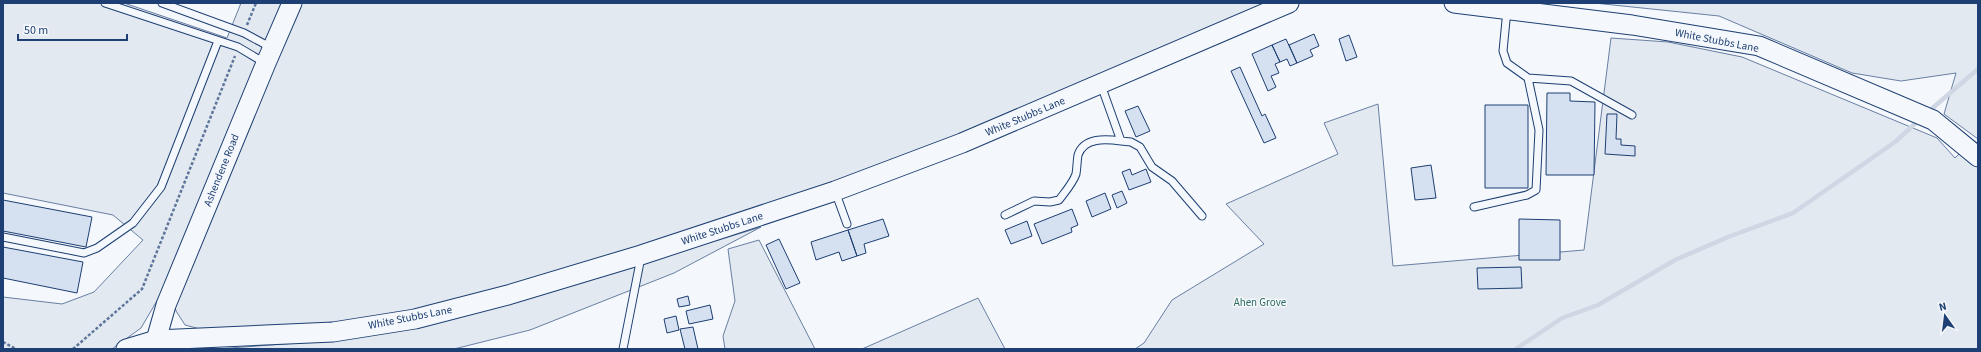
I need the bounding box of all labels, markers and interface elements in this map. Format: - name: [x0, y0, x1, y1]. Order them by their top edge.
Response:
- scale bar: [18, 16, 127, 42]
- text: 50 m: [24, 22, 48, 39]
- street label: White Stubbs Lane: [1674, 25, 1761, 56]
- street label: White Stubbs Lane: [983, 93, 1068, 140]
- street label: Ashendene Road: [200, 132, 243, 209]
- street label: White Stubbs Lane: [679, 208, 765, 249]
- park label: Ahen Grove: [1234, 295, 1287, 310]
- north arrow: [1925, 296, 1965, 336]
- text: N: [1937, 299, 1948, 315]
- street label: White Stubbs Lane: [367, 302, 454, 333]

